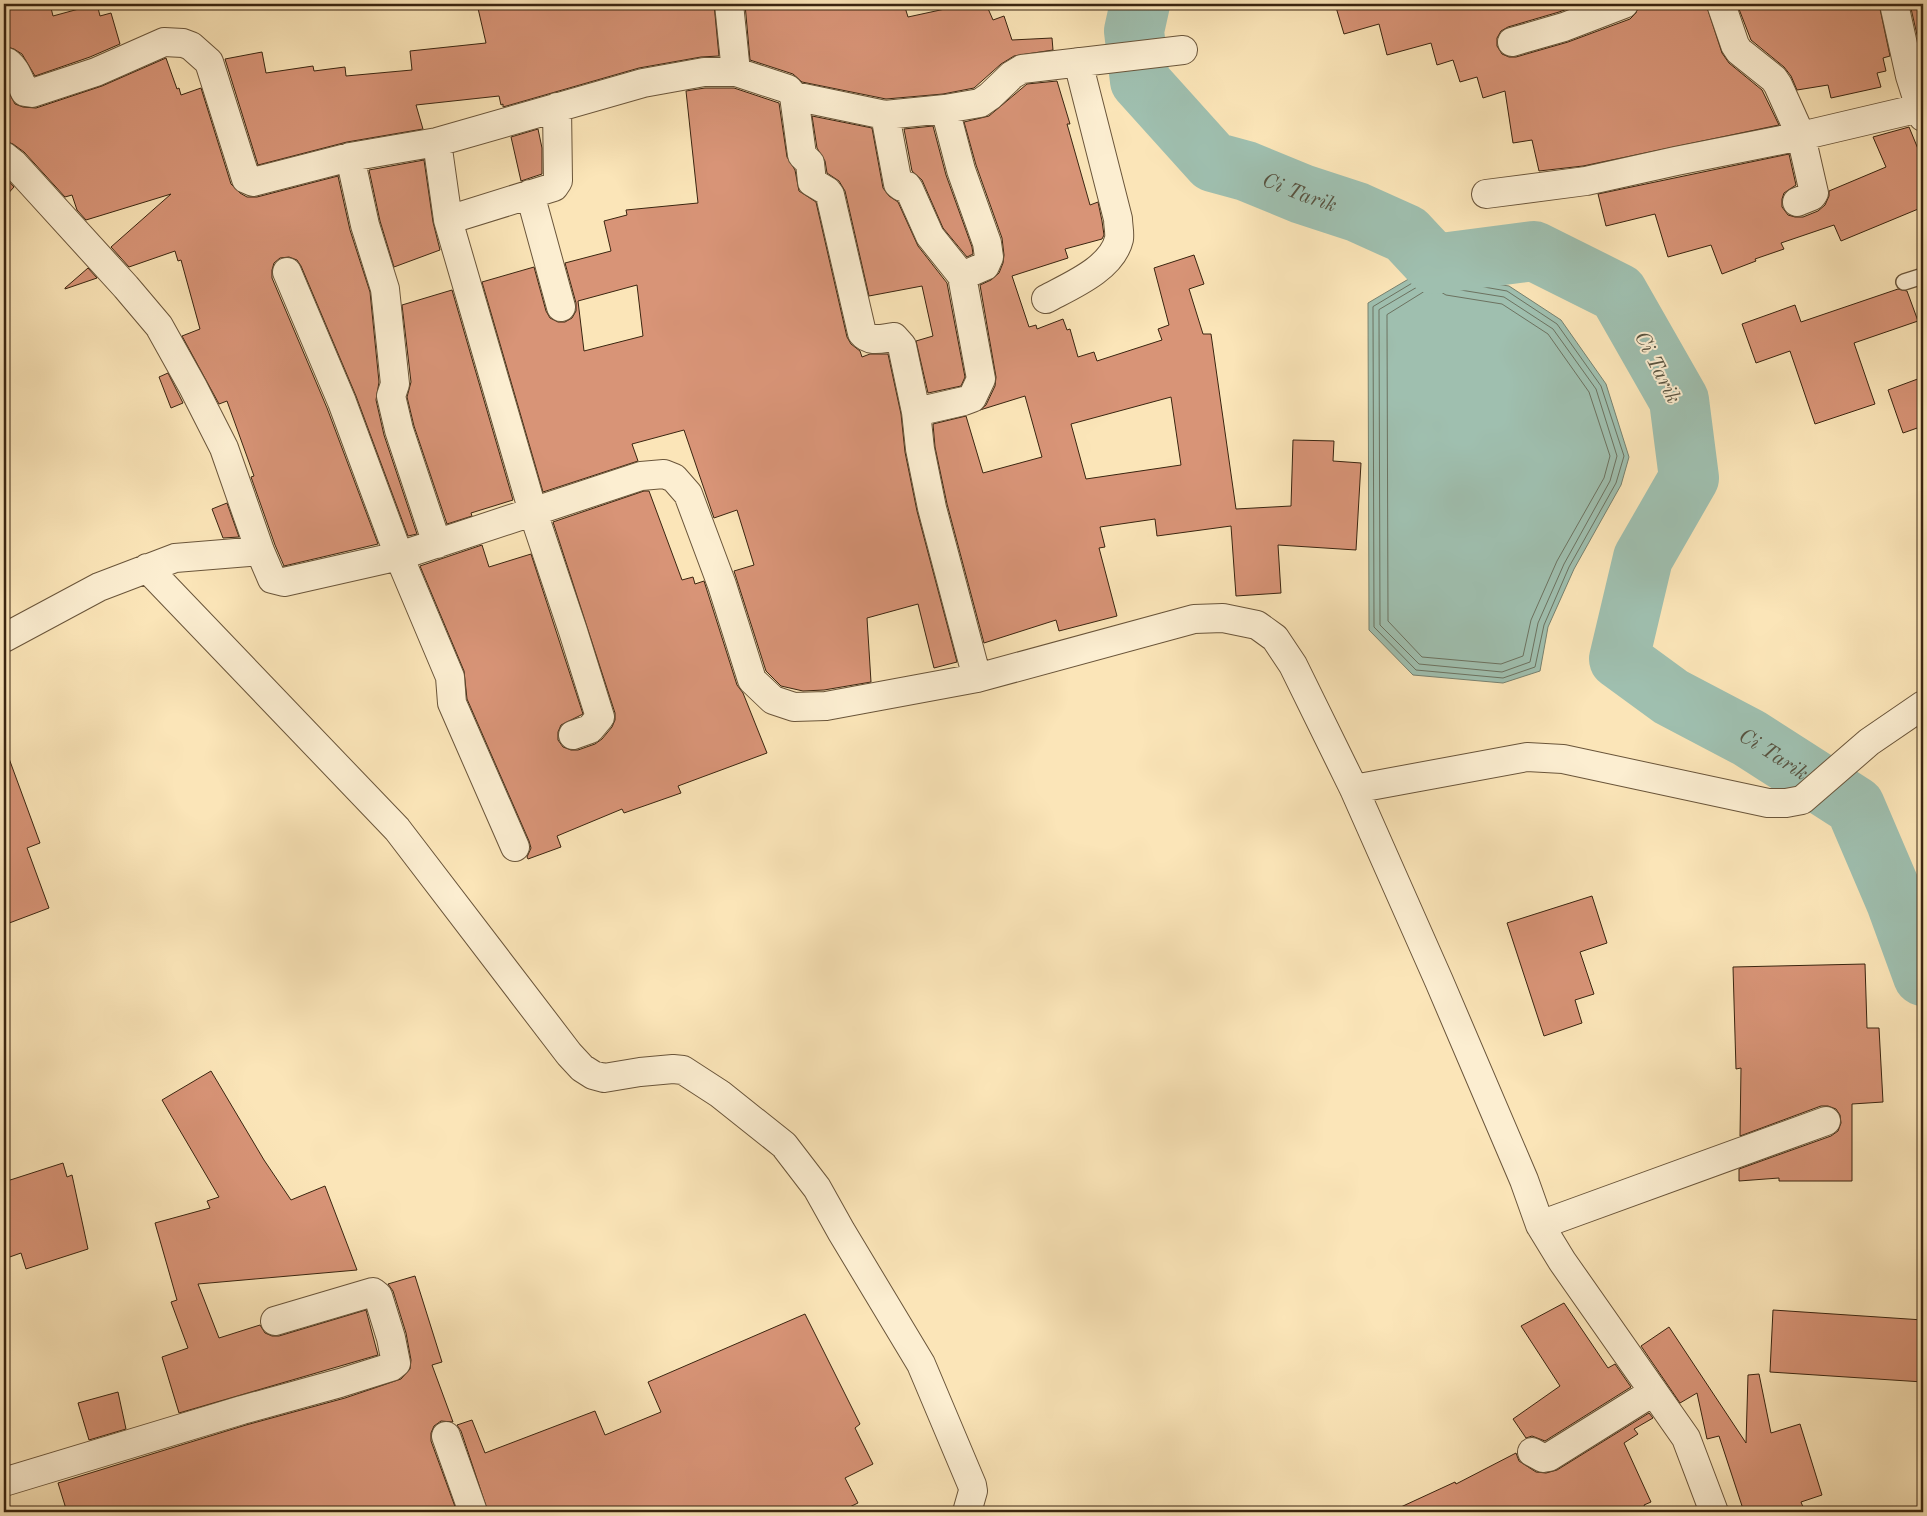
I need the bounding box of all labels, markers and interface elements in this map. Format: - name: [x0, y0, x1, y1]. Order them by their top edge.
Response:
- water label: Ci Tarik: [1259, 170, 1339, 217]
- water label: Ci Tarik: [1630, 328, 1684, 407]
- water label: Ci Tarik: [1735, 726, 1811, 785]

